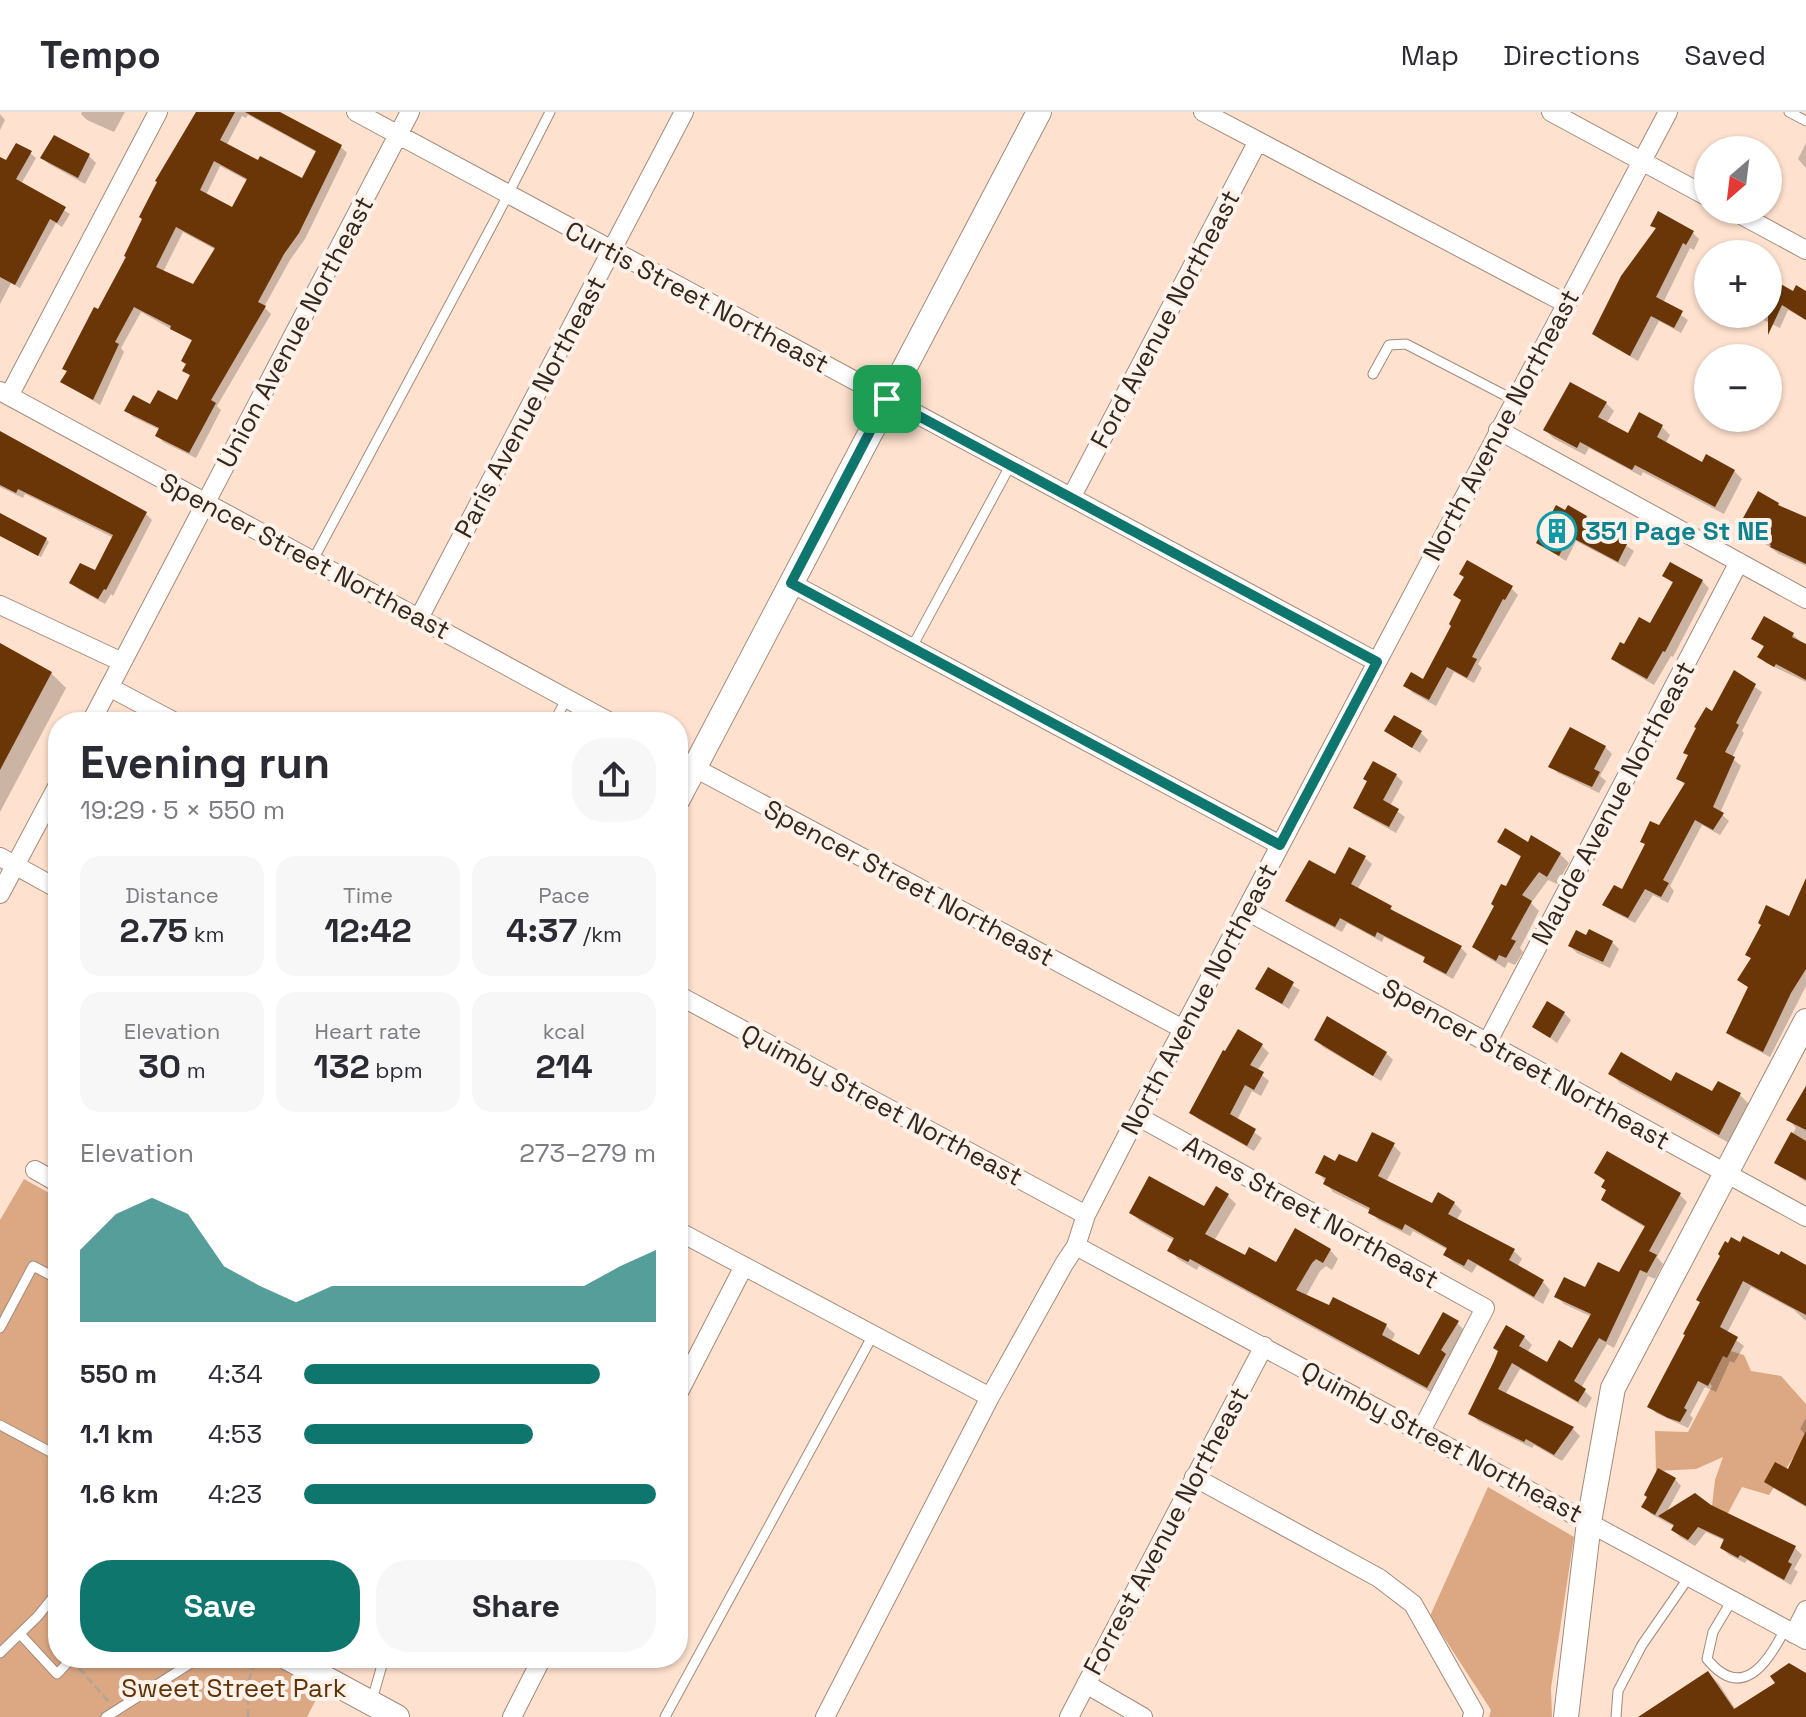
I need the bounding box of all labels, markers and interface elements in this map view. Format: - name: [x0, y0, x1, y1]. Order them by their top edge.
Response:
- text: Tempo: [40, 31, 161, 79]
- text: Map: [1401, 37, 1459, 73]
- text: Directions: [1503, 37, 1640, 73]
- text: Saved: [1684, 37, 1766, 73]
- north arrow: [1694, 136, 1782, 224]
- map controls: [1694, 136, 1782, 432]
- street label: Ford Avenue Northeast: [1082, 184, 1248, 454]
- street label: Union Avenue Northeast: [209, 190, 381, 474]
- street label: Curtis Street Northeast: [559, 213, 835, 381]
- button: +: [1694, 240, 1782, 328]
- street label: Paris Avenue Northeast: [447, 270, 613, 544]
- street label: North Avenue Northeast: [1415, 283, 1587, 567]
- button: −: [1694, 344, 1782, 432]
- pin: [853, 365, 921, 433]
- icon: arrive: [865, 377, 909, 421]
- street label: Spencer Street Northeast: [154, 465, 456, 647]
- building icon: 351 Page St NE: [1536, 510, 1578, 552]
- place label: 351 Page St NE: [1585, 514, 1769, 548]
- street label: Maude Avenue Northeast: [1524, 655, 1702, 951]
- text: Evening run: [80, 735, 330, 791]
- button: share: [572, 738, 656, 822]
- street label: Spencer Street Northeast: [758, 792, 1060, 974]
- text: 19:29 · 5 × 550 m: [80, 793, 285, 827]
- street label: North Avenue Northeast: [1113, 857, 1285, 1141]
- text: Distance: [125, 881, 219, 909]
- text: Time: [343, 881, 393, 909]
- text: Pace: [538, 881, 590, 909]
- text: 2.75: [120, 909, 188, 952]
- text: 12:42: [324, 909, 412, 952]
- text: 4:37: [506, 909, 577, 952]
- text: km: [188, 920, 224, 948]
- text: /km: [577, 920, 622, 948]
- street label: Spencer Street Northeast: [1376, 971, 1676, 1157]
- street label: Quimby Street Northeast: [735, 1016, 1029, 1194]
- text: Elevation: [124, 1017, 220, 1045]
- text: Heart rate: [315, 1017, 421, 1045]
- text: kcal: [543, 1017, 585, 1045]
- text: 30: [138, 1045, 181, 1088]
- text: 132: [313, 1045, 370, 1088]
- text: 214: [535, 1045, 593, 1088]
- text: m: [181, 1056, 206, 1084]
- text: bpm: [370, 1056, 423, 1084]
- street label: Ames Street Northeast: [1177, 1127, 1445, 1297]
- text: Elevation: [80, 1136, 194, 1170]
- text: 273–279 m: [519, 1136, 656, 1170]
- street label: Quimby Street Northeast: [1295, 1353, 1589, 1531]
- text: 550 m: [80, 1357, 157, 1391]
- text: 4:34: [208, 1357, 263, 1391]
- street label: Forrest Avenue Northeast: [1076, 1381, 1256, 1681]
- text: 1.1 km: [80, 1417, 153, 1451]
- text: 4:53: [208, 1417, 262, 1451]
- text: 1.6 km: [80, 1477, 159, 1511]
- text: 4:23: [208, 1477, 262, 1511]
- button: Save: [80, 1560, 360, 1652]
- button: Share: [376, 1560, 656, 1652]
- park label: Sweet Street Park: [121, 1671, 347, 1705]

